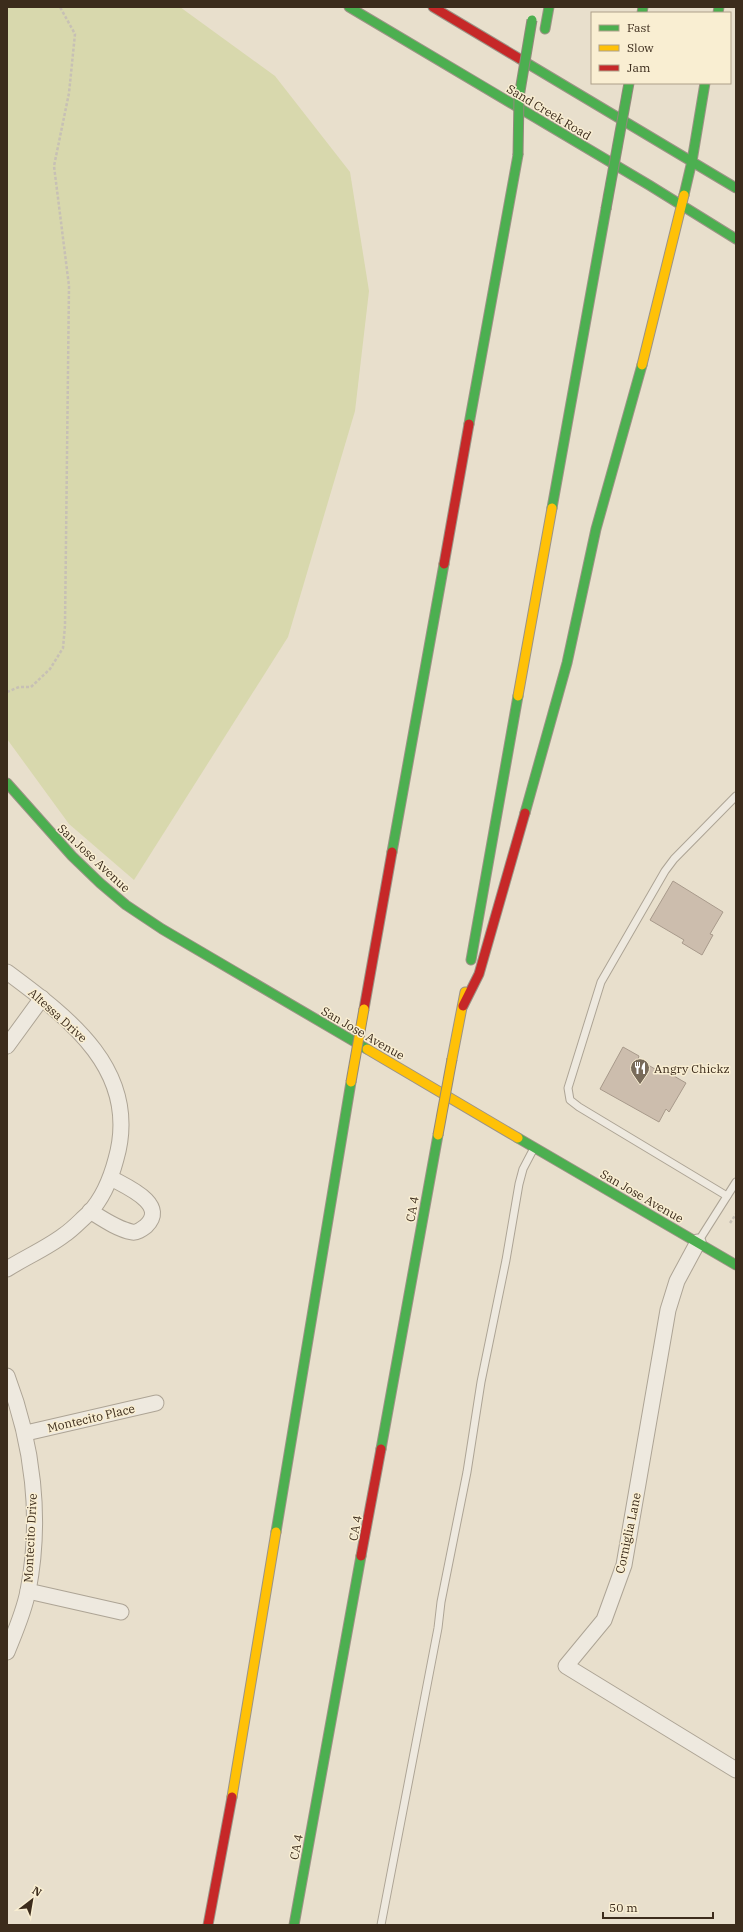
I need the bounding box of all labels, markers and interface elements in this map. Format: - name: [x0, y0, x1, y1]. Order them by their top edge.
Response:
- legend: [591, 12, 731, 84]
- text: Fast: [627, 20, 651, 35]
- text: Slow: [627, 40, 654, 55]
- text: Jam: [627, 60, 651, 75]
- street label: Sand Creek Road: [504, 81, 594, 143]
- street label: San Jose Avenue: [55, 821, 133, 895]
- street label: Altessa Drive: [26, 985, 90, 1045]
- street label: San Jose Avenue: [319, 1003, 407, 1063]
- restaurant icon: Angry Chickz: [629, 1057, 651, 1085]
- place label: Angry Chickz: [654, 1061, 730, 1076]
- street label: San Jose Avenue: [598, 1166, 686, 1226]
- street label: CA 4: [402, 1195, 422, 1223]
- street label: Montecito Place: [46, 1401, 136, 1435]
- street label: Corniglia Lane: [612, 1491, 644, 1575]
- street label: Montecito Drive: [20, 1493, 40, 1583]
- street label: CA 4: [345, 1514, 365, 1542]
- street label: CA 4: [286, 1833, 306, 1861]
- north arrow: [12, 1880, 52, 1920]
- text: N: [30, 1883, 45, 1900]
- scale bar: [603, 1894, 713, 1920]
- text: 50 m: [609, 1900, 638, 1915]

